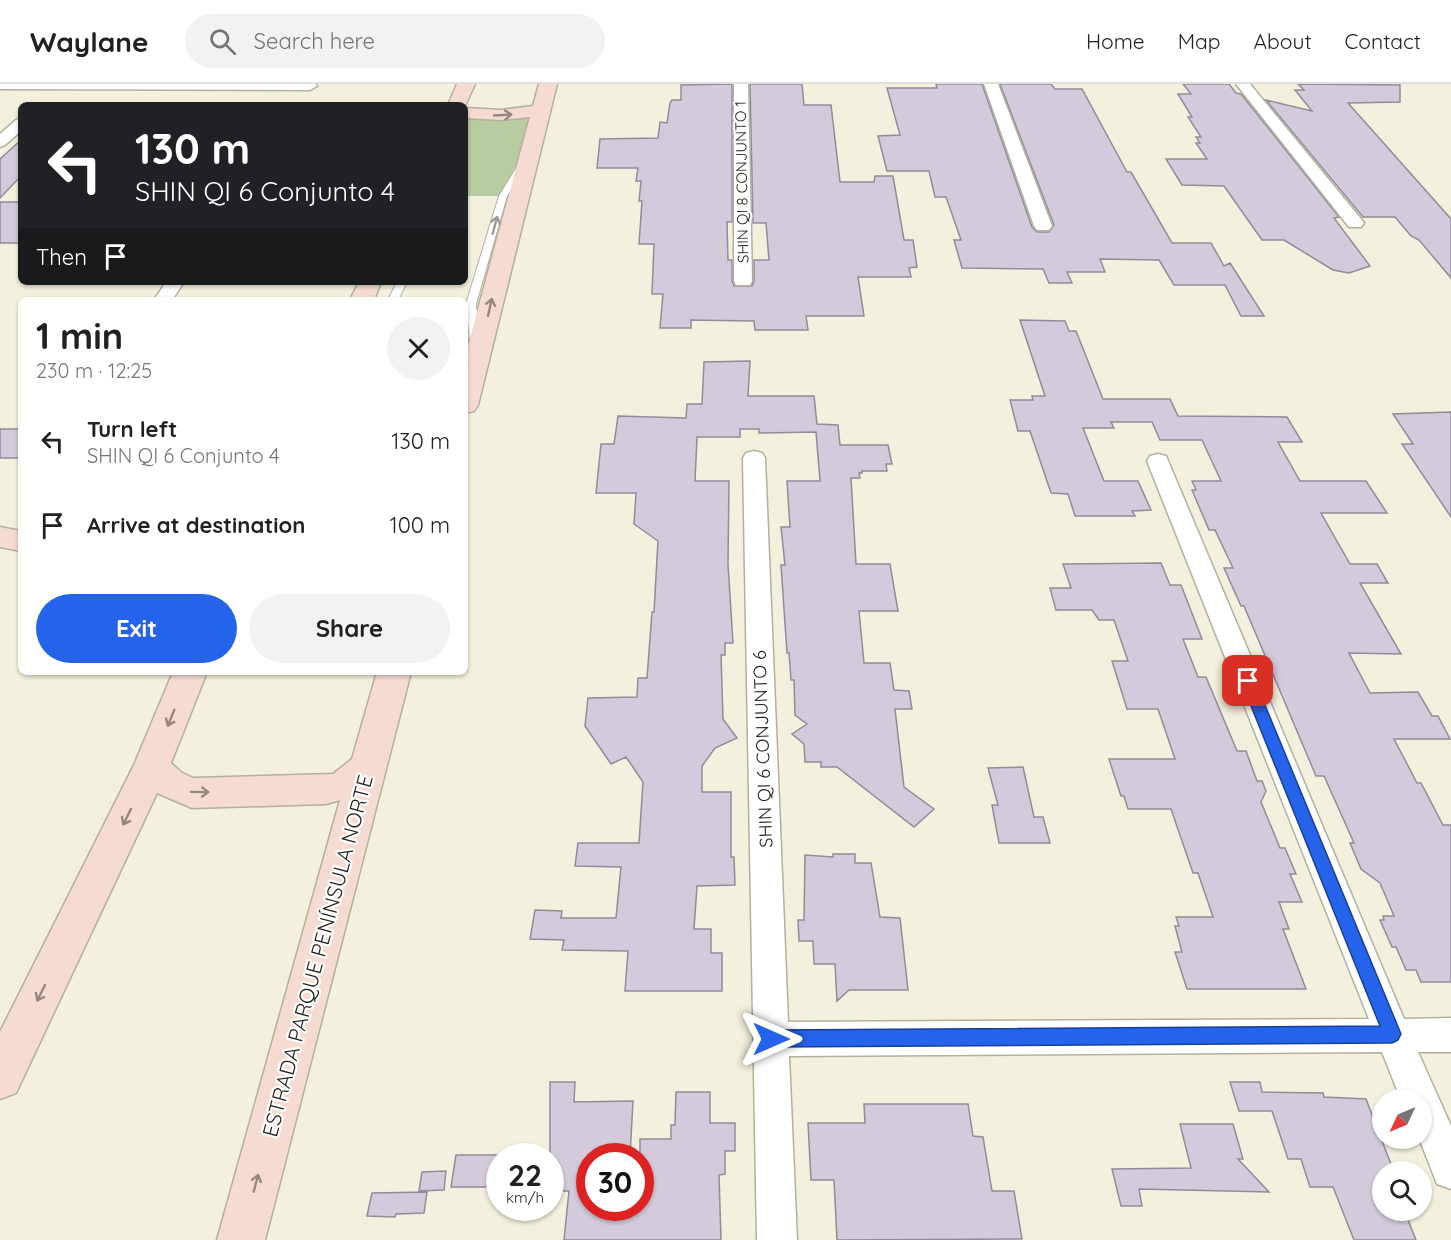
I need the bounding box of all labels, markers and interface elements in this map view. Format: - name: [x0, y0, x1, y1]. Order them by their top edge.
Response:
- search box: [185, 14, 605, 68]
- text: Waylane: [30, 24, 149, 59]
- icon: search: [206, 25, 239, 58]
- text: Search here: [254, 27, 375, 55]
- text: Home: [1086, 28, 1145, 54]
- text: Map: [1178, 28, 1221, 54]
- text: About: [1254, 28, 1312, 54]
- text: Contact: [1345, 28, 1421, 54]
- street label: SHIN QI 8 CONJUNTO 1: [731, 101, 752, 263]
- one-way arrow: [492, 110, 512, 121]
- text: 130 m: [135, 122, 250, 175]
- icon: left: [36, 126, 114, 204]
- text: SHIN QI 6 Conjunto 4: [135, 174, 395, 208]
- one-way arrow: [490, 216, 501, 235]
- icon: arrive: [99, 240, 132, 273]
- text: Then: [36, 243, 87, 271]
- one-way arrow: [485, 298, 497, 317]
- text: 1 min: [36, 313, 123, 358]
- button: close: [387, 317, 450, 380]
- text: 230 m · 12:25: [36, 358, 152, 383]
- text: Turn left: [87, 415, 177, 443]
- icon: left: [36, 425, 69, 458]
- text: 130 m: [391, 427, 450, 455]
- text: SHIN QI 6 Conjunto 4: [87, 443, 280, 468]
- icon: arrive: [36, 509, 69, 542]
- text: Arrive at destination: [87, 511, 305, 539]
- text: 100 m: [390, 511, 450, 539]
- button: Exit: [36, 594, 237, 663]
- button: Share: [249, 594, 450, 663]
- street label: SHIN QI 6 CONJUNTO 6: [748, 650, 777, 848]
- pin: [1222, 655, 1273, 706]
- icon: arrive: [1231, 664, 1264, 697]
- one-way arrow: [165, 709, 176, 727]
- street label: ESTRADA PARQUE PENÍNSULA NORTE: [256, 772, 378, 1140]
- one-way arrow: [190, 786, 209, 798]
- one-way arrow: [120, 808, 132, 826]
- one-way arrow: [35, 983, 47, 1001]
- position arrow: [739, 1007, 803, 1071]
- north arrow: [1372, 1089, 1432, 1149]
- map controls: [1372, 1089, 1432, 1221]
- speed limit sign: 30: [576, 1143, 654, 1221]
- text: 22: [508, 1156, 542, 1194]
- button: search: [1372, 1161, 1432, 1221]
- one-way arrow: [251, 1174, 262, 1193]
- text: km/h: [506, 1188, 544, 1207]

